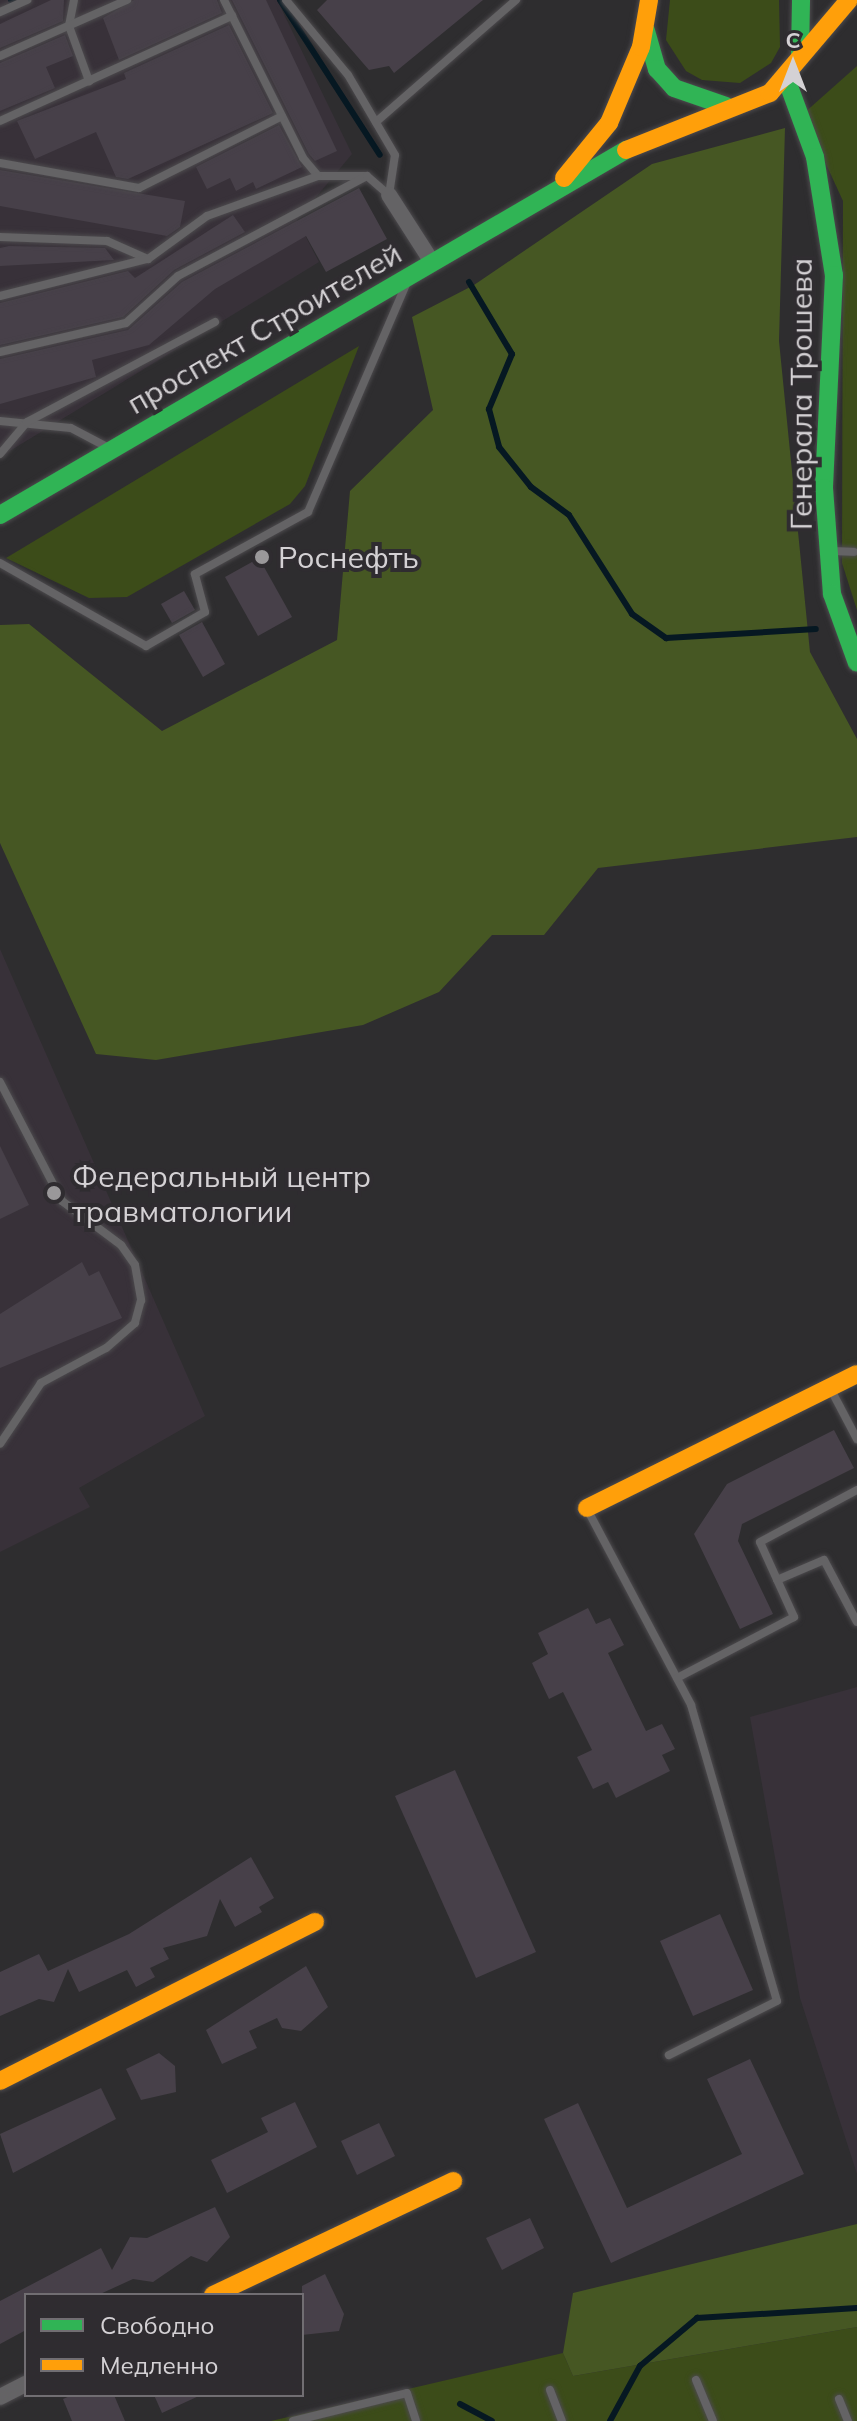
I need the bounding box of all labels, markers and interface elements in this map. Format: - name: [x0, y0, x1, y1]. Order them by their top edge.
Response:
- north arrow: [753, 24, 833, 104]
- text: С: [785, 26, 801, 54]
- street label: проспект Строителей: [120, 235, 408, 421]
- street label: Генерала Трошева: [783, 258, 819, 530]
- place label: Роснефть: [278, 539, 419, 575]
- marker: Роснефть: [253, 548, 271, 566]
- place label: Федеральный центр травматологии: [72, 1158, 371, 1228]
- marker: Федеральный центр травматологии: [43, 1182, 65, 1204]
- legend: [24, 2293, 304, 2397]
- text: Свободно: [100, 2310, 215, 2340]
- text: Медленно: [100, 2350, 219, 2380]

